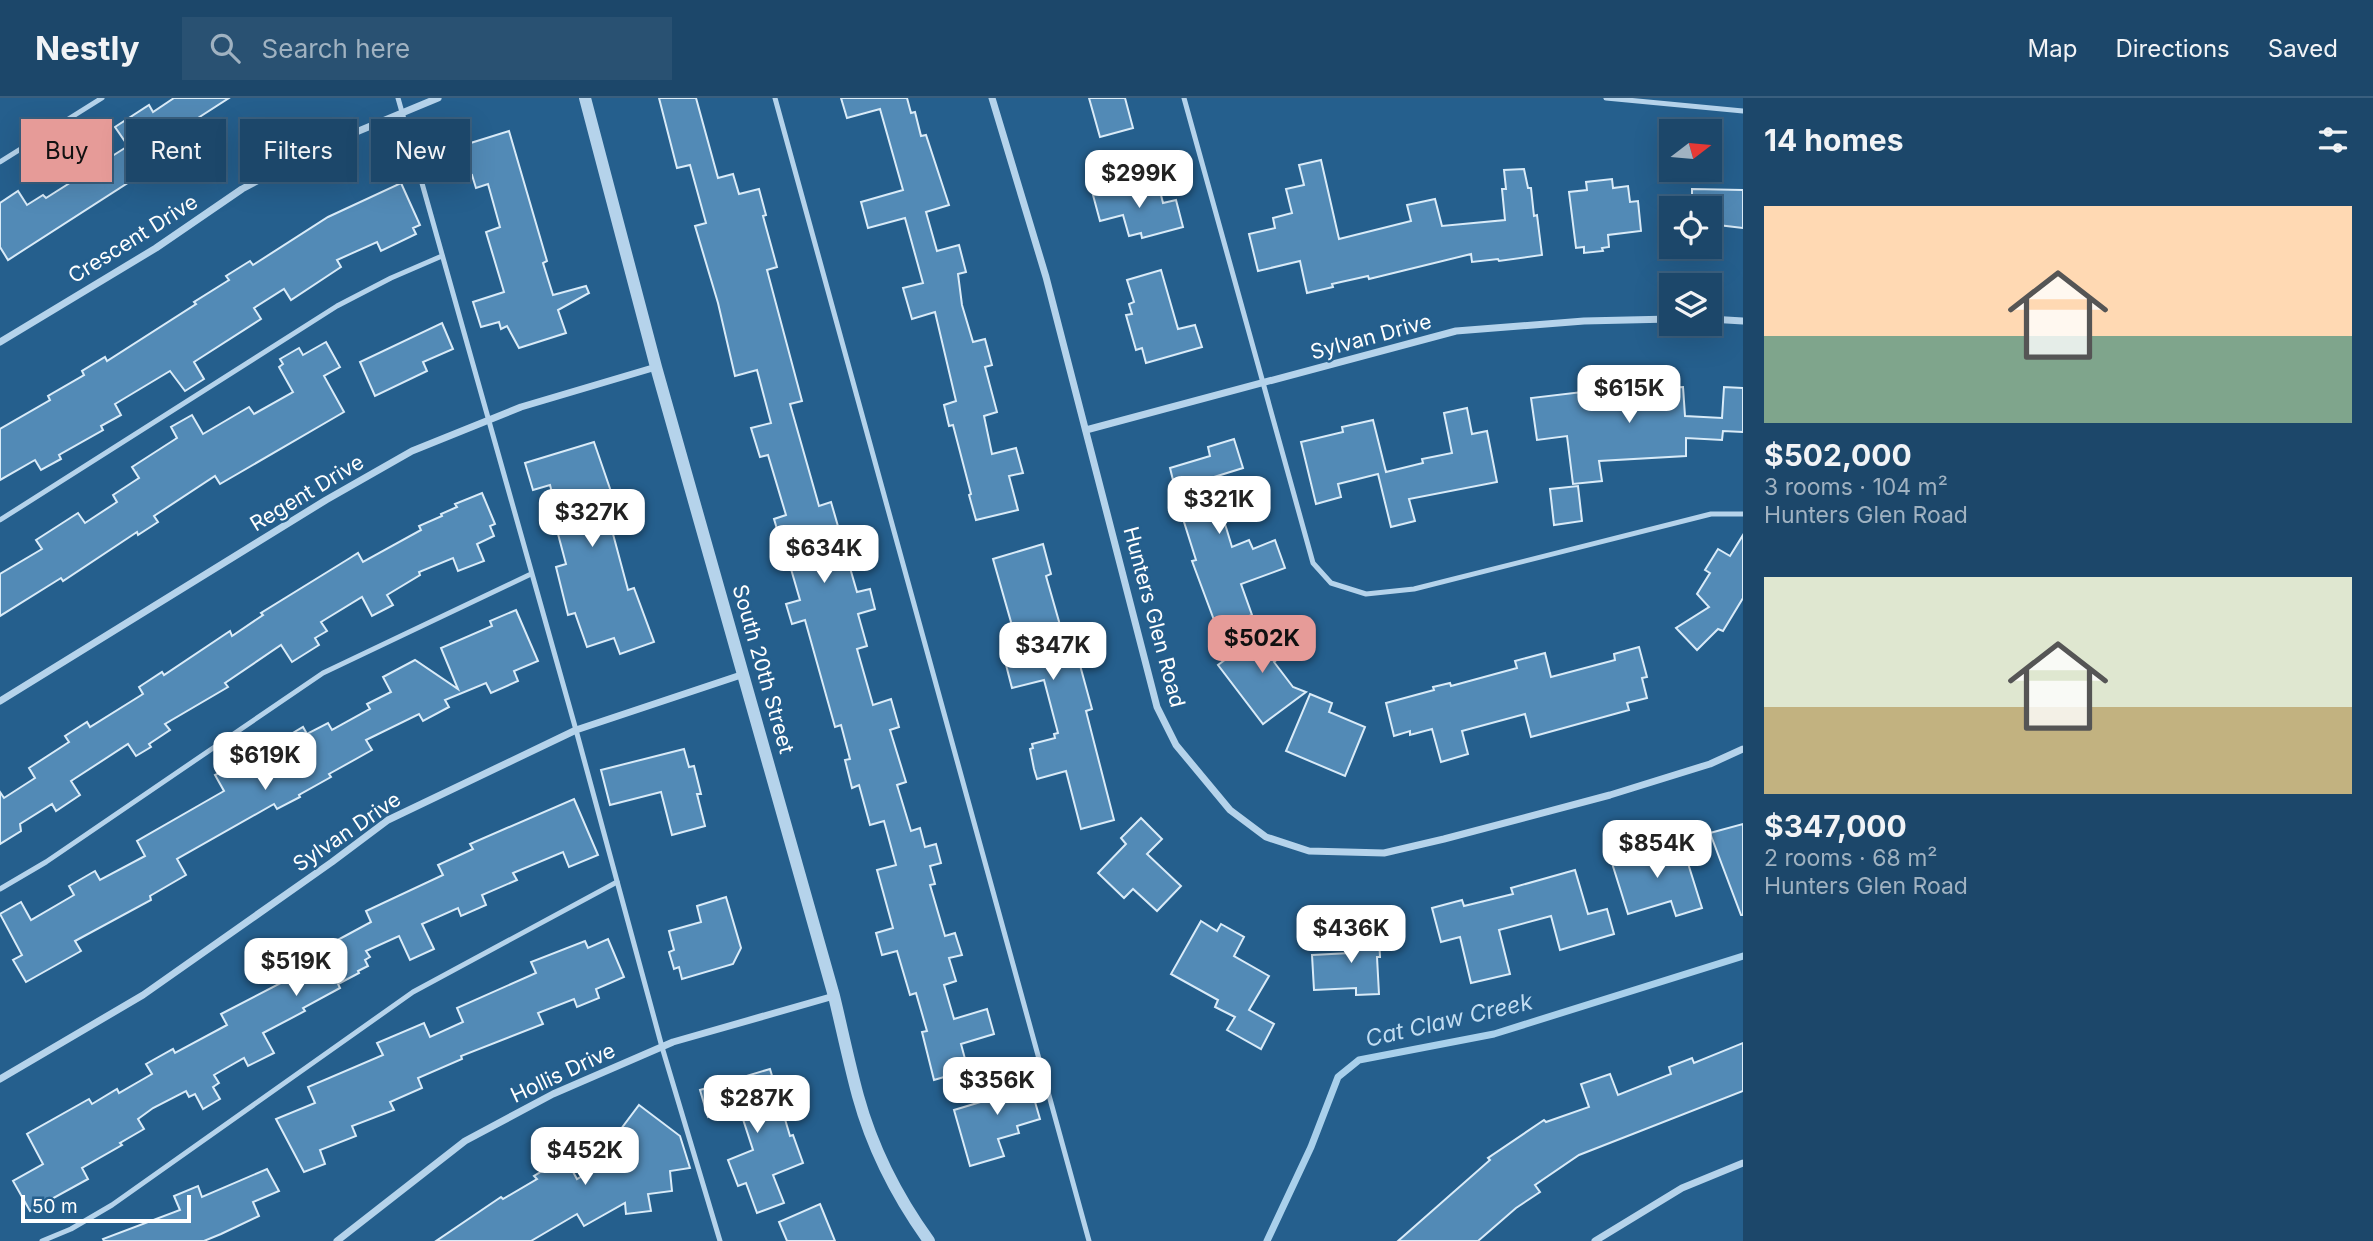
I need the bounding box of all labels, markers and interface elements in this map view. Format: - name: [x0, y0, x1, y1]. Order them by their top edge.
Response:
- search box: [182, 17, 672, 80]
- text: Nestly: [35, 28, 140, 68]
- icon: search: [206, 29, 244, 67]
- text: Search here: [262, 33, 410, 64]
- text: Map: [2028, 34, 2077, 63]
- text: Directions: [2115, 34, 2230, 63]
- text: Saved: [2268, 34, 2338, 63]
- chip: Buy: [21, 119, 112, 182]
- chip: Rent: [126, 119, 226, 182]
- chip: Filters: [240, 119, 357, 182]
- chip: New: [371, 119, 470, 182]
- north arrow: [1659, 119, 1722, 182]
- map controls: [1659, 119, 1722, 336]
- icon: filters: [2314, 121, 2352, 159]
- text: 14 homes: [1764, 122, 1903, 158]
- pin: $299K: [1090, 150, 1188, 210]
- text: $299K: [1101, 159, 1177, 187]
- street label: Crescent Drive: [63, 189, 202, 288]
- button: locate: [1659, 196, 1722, 259]
- icon: home: [1995, 252, 2121, 378]
- button: layers: [1659, 273, 1722, 336]
- street label: Sylvan Drive: [1308, 308, 1434, 365]
- pin: $615K: [1580, 366, 1678, 425]
- text: $615K: [1593, 374, 1665, 402]
- text: $502,000: [1764, 437, 1912, 473]
- street label: Regent Drive: [245, 449, 368, 536]
- text: 3 rooms · 104 m²: [1764, 473, 1948, 501]
- pin: $321K: [1170, 476, 1268, 536]
- text: $321K: [1184, 485, 1254, 513]
- pin: $327K: [543, 490, 641, 549]
- text: $327K: [555, 498, 629, 526]
- text: Hunters Glen Road: [1764, 501, 1968, 529]
- street label: Hunters Glen Road: [1118, 524, 1191, 710]
- pin: $634K: [775, 526, 873, 585]
- text: $634K: [786, 534, 862, 562]
- street label: South 20th Street: [727, 582, 800, 756]
- pin: $502K: [1213, 616, 1311, 675]
- pin: $347K: [1004, 622, 1102, 682]
- icon: home: [1995, 623, 2121, 749]
- text: $502K: [1224, 624, 1300, 652]
- text: $347K: [1015, 631, 1091, 659]
- pin: $619K: [216, 732, 314, 792]
- text: $619K: [229, 741, 301, 769]
- street label: Sylvan Drive: [288, 786, 405, 877]
- text: $347,000: [1764, 808, 1907, 844]
- pin: $854K: [1608, 820, 1706, 880]
- text: $854K: [1619, 829, 1695, 857]
- text: 2 rooms · 68 m²: [1764, 844, 1937, 872]
- text: Hunters Glen Road: [1764, 872, 1968, 900]
- pin: $436K: [1302, 906, 1400, 965]
- text: $436K: [1313, 914, 1389, 942]
- pin: $519K: [247, 939, 345, 998]
- text: $519K: [260, 947, 332, 975]
- water label: Cat Claw Creek: [1363, 987, 1536, 1053]
- street label: Hollis Drive: [506, 1037, 619, 1108]
- pin: $356K: [948, 1058, 1046, 1117]
- text: $356K: [959, 1066, 1035, 1094]
- pin: $287K: [708, 1076, 806, 1135]
- text: $287K: [720, 1084, 794, 1112]
- pin: $452K: [536, 1128, 634, 1187]
- text: $452K: [547, 1136, 623, 1164]
- scale bar: [21, 1192, 191, 1224]
- text: 50 m: [32, 1195, 78, 1218]

